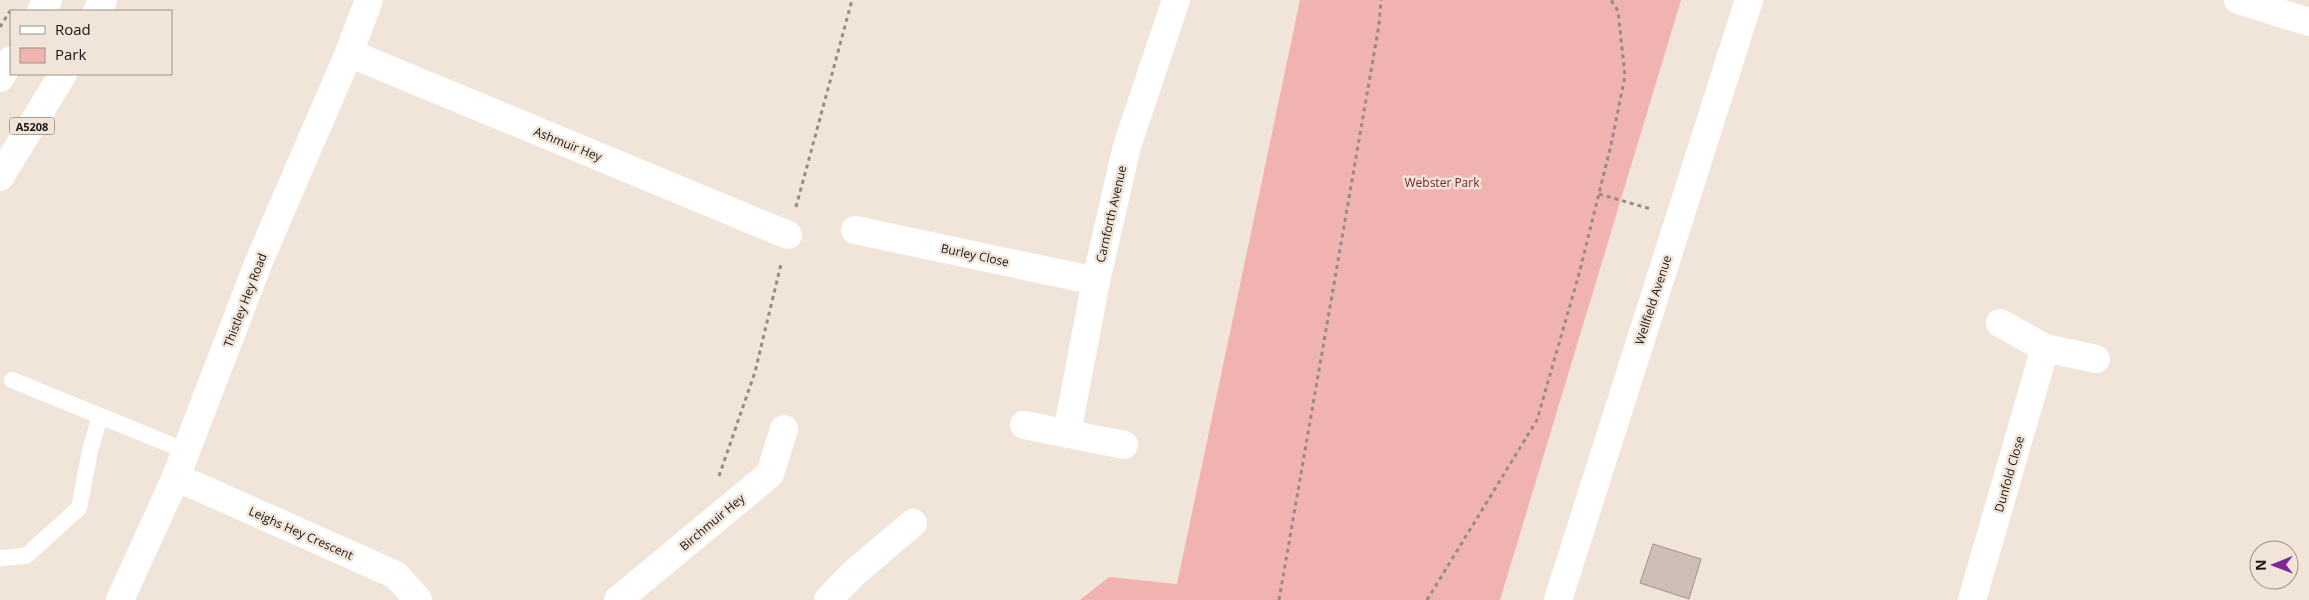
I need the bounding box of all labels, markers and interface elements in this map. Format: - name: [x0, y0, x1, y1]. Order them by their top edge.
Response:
- legend: [10, 10, 172, 75]
- text: Road: [55, 19, 91, 39]
- text: Park: [55, 44, 86, 64]
- road number: A5208: [10, 118, 54, 134]
- street label: Ashmuir Hey: [532, 123, 605, 166]
- street label: Carnforth Avenue: [1092, 164, 1130, 264]
- park label: Webster Park: [1404, 174, 1480, 191]
- street label: Burley Close: [939, 239, 1011, 271]
- street label: Thistley Hey Road: [219, 251, 271, 349]
- street label: Wellfield Avenue: [1631, 253, 1676, 347]
- street label: Dunfold Close: [1990, 434, 2028, 514]
- street label: Birchmuir Hey: [676, 489, 749, 554]
- street label: Leighs Hey Crescent: [246, 502, 356, 564]
- north arrow: [2249, 540, 2299, 590]
- text: N: [2251, 559, 2270, 571]

